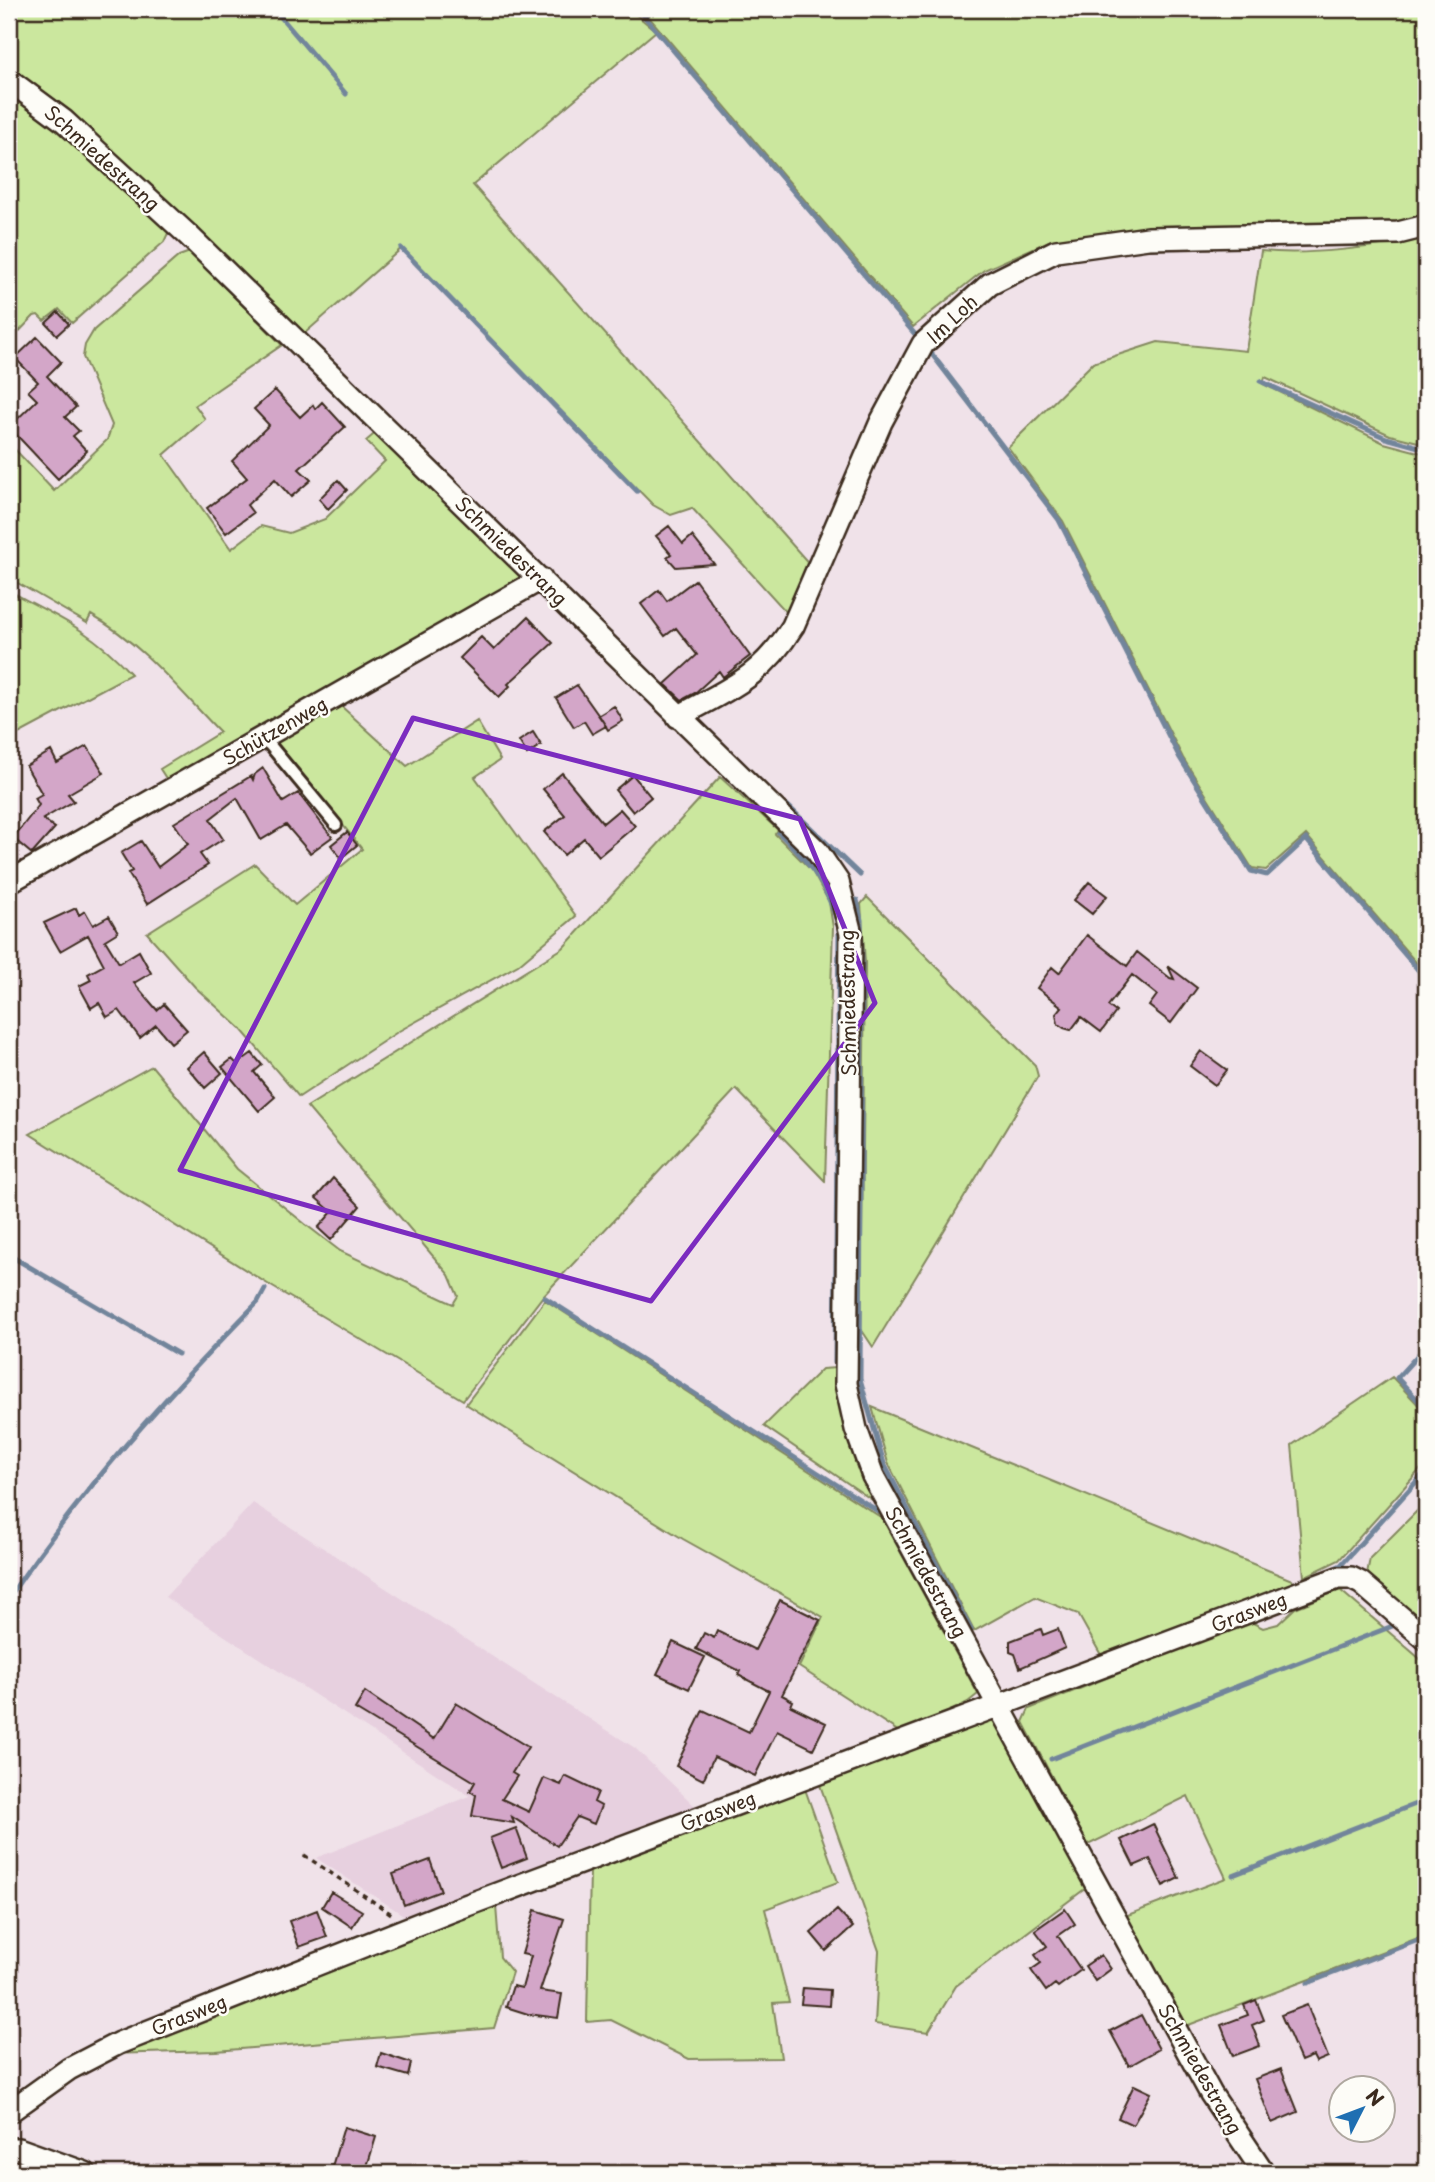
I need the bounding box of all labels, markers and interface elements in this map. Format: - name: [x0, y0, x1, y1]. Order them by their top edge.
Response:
- street label: Schmiedestrang: [39, 98, 167, 217]
- street label: Im Loh: [919, 287, 983, 349]
- street label: Schmiedestrang: [449, 489, 574, 611]
- street label: Schützenweg: [217, 689, 332, 771]
- street label: Schmiedestrang: [832, 929, 862, 1077]
- street label: Schmiedestrang: [879, 1501, 975, 1642]
- street label: Grasweg: [1207, 1584, 1291, 1638]
- street label: Grasweg: [676, 1783, 760, 1837]
- street label: Grasweg: [147, 1986, 231, 2042]
- street label: Schmiedestrang: [1152, 1998, 1250, 2139]
- north arrow: [1326, 2074, 1396, 2144]
- text: N: [1360, 2082, 1391, 2112]

